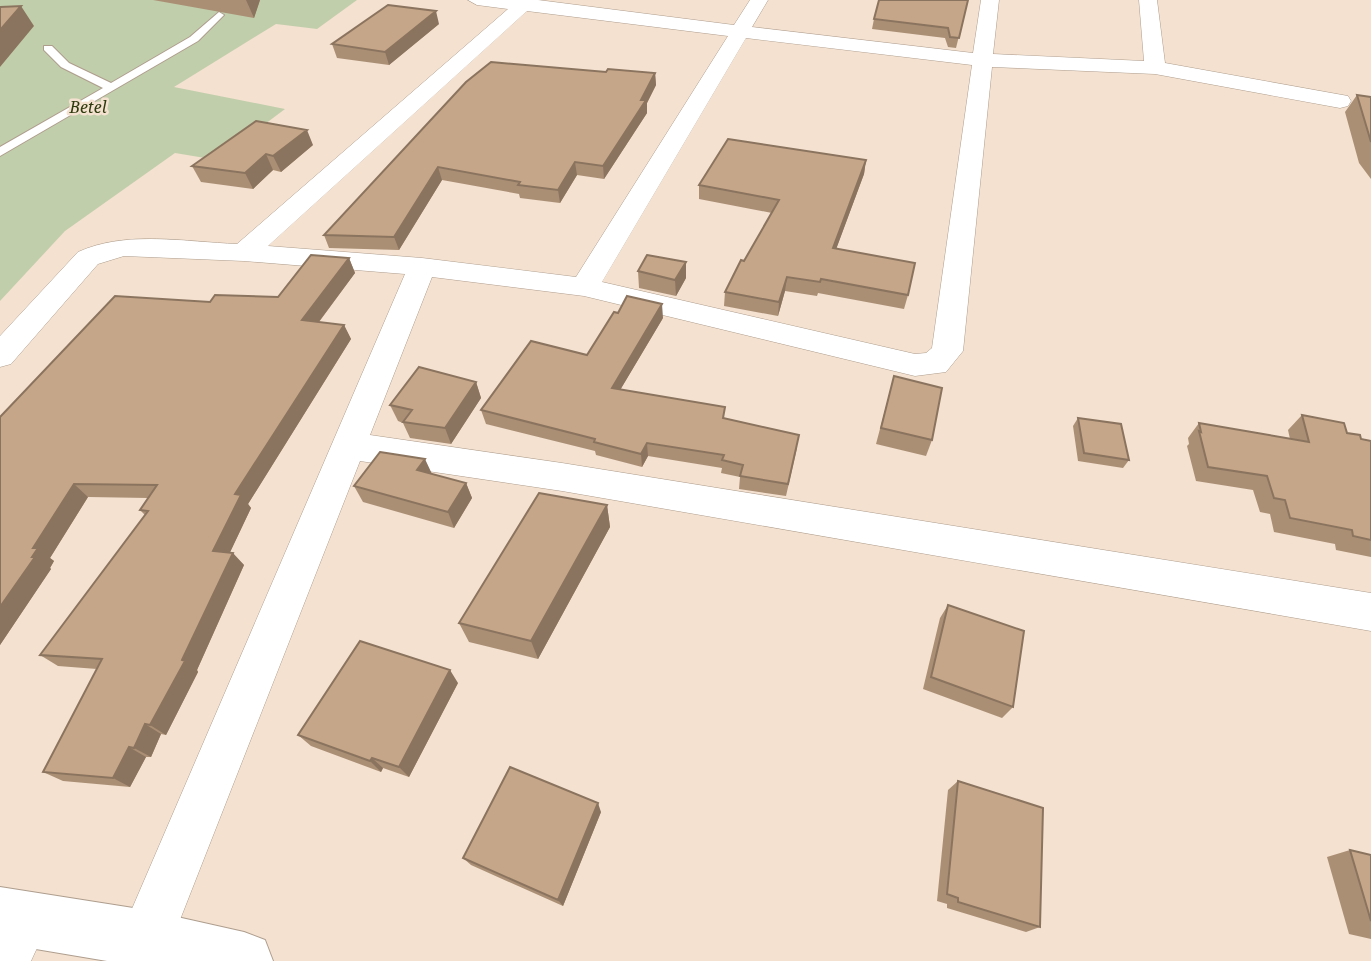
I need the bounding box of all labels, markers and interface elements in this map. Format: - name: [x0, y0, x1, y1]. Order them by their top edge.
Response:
- park label: Betel: [69, 96, 107, 118]

